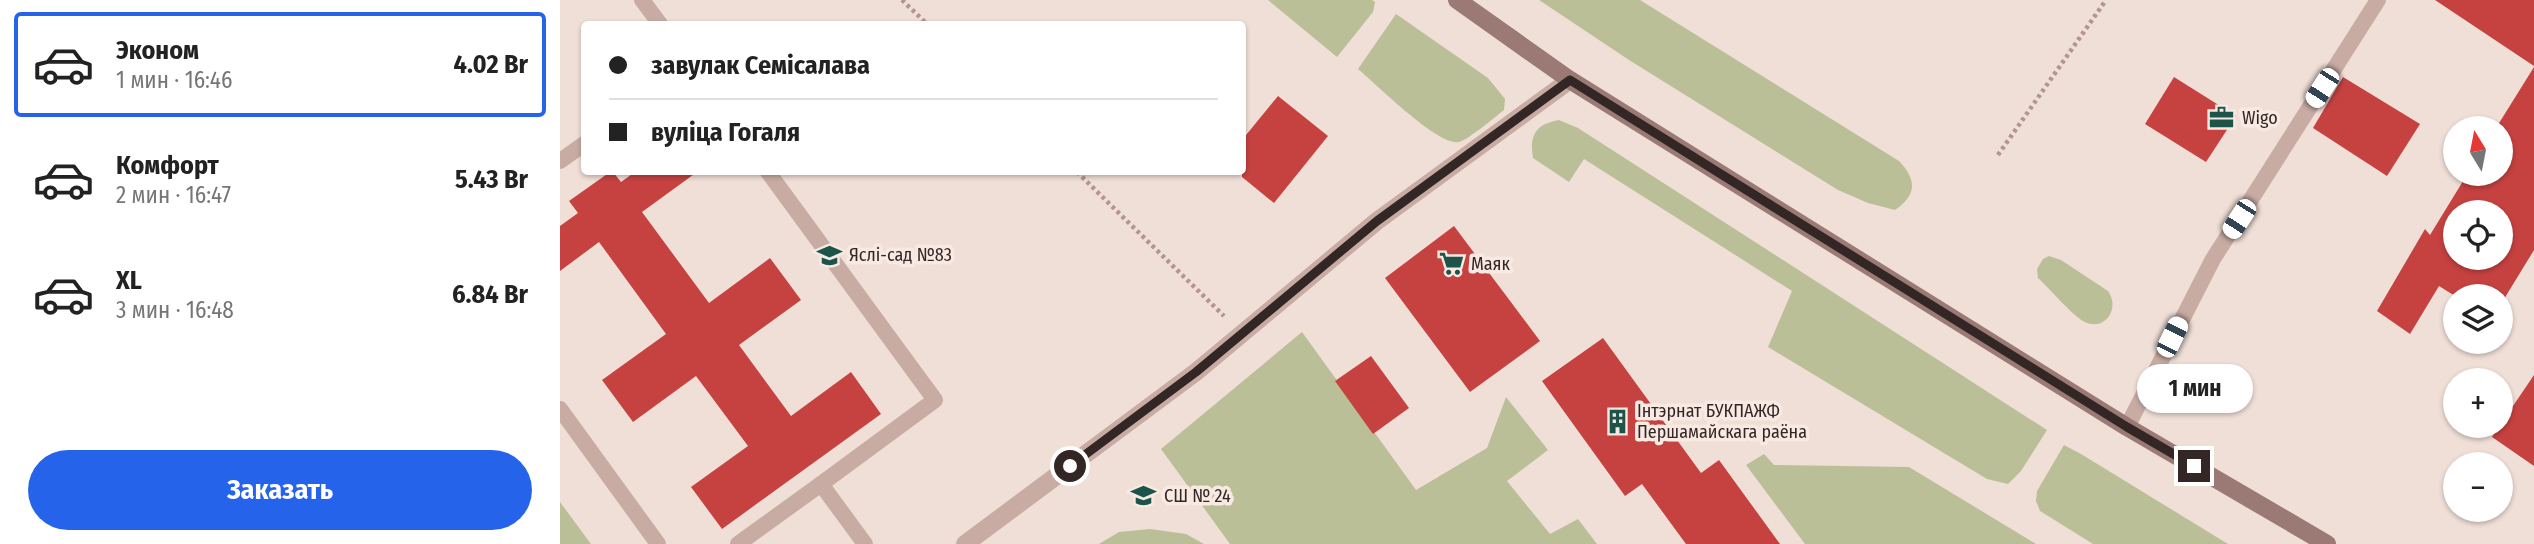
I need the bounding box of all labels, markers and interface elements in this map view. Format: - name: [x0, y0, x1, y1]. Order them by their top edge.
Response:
- icon: car: [32, 33, 95, 96]
- text: Эконом: [116, 35, 199, 66]
- text: 4.02 Br: [454, 49, 528, 80]
- text: завулак Семісалава: [651, 50, 870, 81]
- car: [2302, 65, 2343, 111]
- text: 1 мин · 16:46: [116, 66, 232, 94]
- office icon: Wigo: [2208, 104, 2236, 132]
- place label: Wigo: [2242, 107, 2278, 129]
- north arrow: [2443, 116, 2513, 186]
- map controls: [2443, 116, 2513, 522]
- text: вуліца Гогаля: [651, 117, 800, 148]
- icon: car: [32, 148, 95, 211]
- text: Комфорт: [116, 150, 219, 181]
- text: 5.43 Br: [455, 164, 528, 195]
- text: 2 мин · 16:47: [116, 181, 231, 209]
- car: [2219, 196, 2260, 242]
- button: locate: [2443, 200, 2513, 270]
- school or university icon: Яслі-сад №83: [815, 241, 843, 269]
- place label: Яслі-сад №83: [849, 244, 952, 266]
- supermarket icon: Маяк: [1437, 250, 1465, 278]
- place label: Маяк: [1471, 253, 1511, 275]
- icon: car: [32, 263, 95, 326]
- text: XL: [116, 265, 142, 296]
- text: 6.84 Br: [452, 279, 528, 310]
- button: layers: [2443, 284, 2513, 354]
- text: 3 мин · 16:48: [116, 296, 234, 324]
- car: [2154, 314, 2191, 360]
- callout: 1 мин: [2136, 364, 2252, 414]
- button: +: [2443, 368, 2513, 438]
- text: 1 мин: [2168, 374, 2222, 402]
- place label: Інтэрнат БУКПАЖФ Першамайскага раёна: [1637, 400, 1807, 443]
- building icon: Інтэрнат БУКПАЖФ Першамайскага раёна: [1603, 407, 1631, 435]
- button: Заказать: [28, 450, 532, 530]
- route start: [1054, 450, 1086, 482]
- route end: [2178, 450, 2210, 482]
- button: −: [2443, 452, 2513, 522]
- school or university icon: СШ № 24: [1130, 482, 1158, 510]
- place label: СШ № 24: [1164, 485, 1231, 507]

